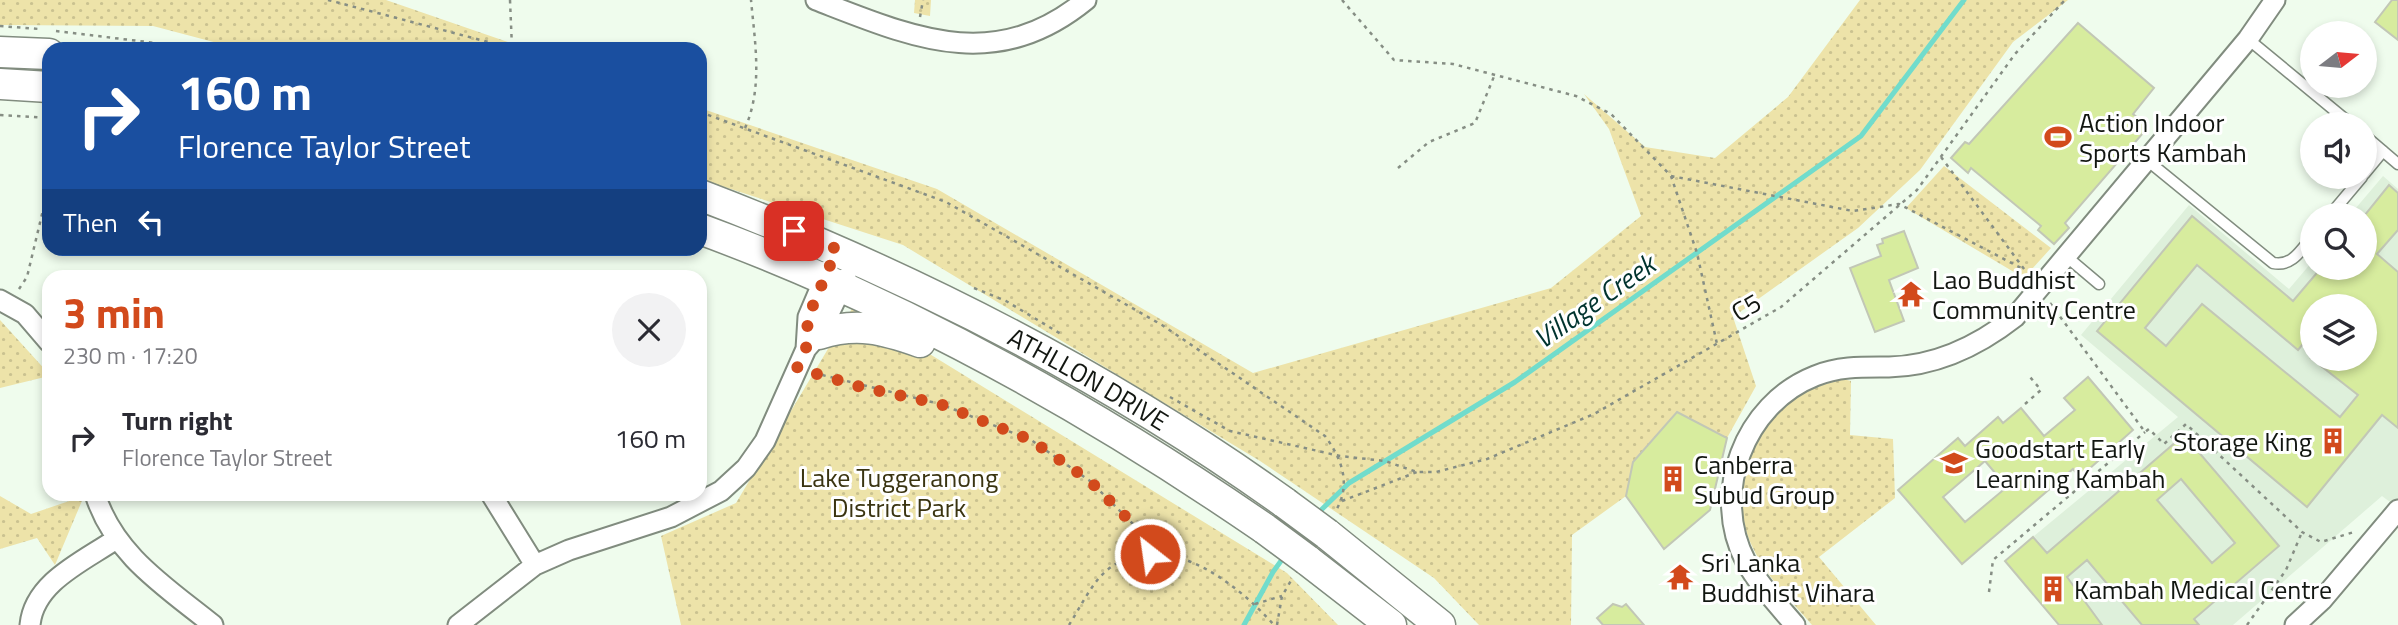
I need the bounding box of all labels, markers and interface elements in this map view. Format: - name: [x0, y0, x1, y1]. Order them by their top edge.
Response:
- north arrow: [2300, 21, 2376, 98]
- map controls: [2300, 21, 2377, 371]
- text: 160 m: [178, 54, 312, 129]
- icon: right: [63, 70, 154, 161]
- place label: Action Indoor Sports Kambah: [2079, 103, 2247, 172]
- button: sound: [2300, 112, 2377, 189]
- text: Florence Taylor Street: [178, 122, 470, 170]
- sports icon: Action Indoor Sports Kambah: [2043, 122, 2073, 152]
- pin: [764, 201, 824, 261]
- text: Then: [63, 203, 118, 242]
- icon: left: [132, 203, 170, 241]
- button: search: [2300, 203, 2377, 280]
- icon: arrive: [775, 212, 813, 250]
- water label: Village Creek: [1524, 241, 1667, 359]
- place label: Lao Buddhist Community Centre: [1932, 260, 2136, 329]
- temple icon: Lao Buddhist Community Centre: [1896, 279, 1926, 309]
- text: 3 min: [63, 280, 165, 344]
- street label: C5: [1724, 283, 1768, 331]
- button: close: [612, 293, 686, 367]
- button: layers: [2300, 294, 2377, 371]
- street label: ATHLLON DRIVE: [1001, 317, 1176, 440]
- text: 230 m · 17:20: [63, 338, 198, 373]
- text: Turn right: [122, 401, 233, 440]
- icon: right: [63, 419, 101, 457]
- text: 160 m: [615, 419, 686, 458]
- place label: Storage King: [2173, 422, 2312, 461]
- building icon: Storage King: [2318, 426, 2348, 456]
- place label: Goodstart Early Learning Kambah: [1975, 429, 2165, 498]
- text: Florence Taylor Street: [122, 440, 332, 475]
- place label: Canberra Subud Group: [1694, 445, 1835, 514]
- school or university icon: Goodstart Early Learning Kambah: [1939, 448, 1969, 478]
- park label: Lake Tuggeranong District Park: [800, 458, 998, 527]
- building icon: Canberra Subud Group: [1658, 464, 1688, 494]
- position arrow: [1113, 517, 1187, 591]
- place label: Sri Lanka Buddhist Vihara: [1701, 543, 1875, 612]
- temple icon: Sri Lanka Buddhist Vihara: [1665, 562, 1695, 592]
- place label: Kambah Medical Centre: [2074, 570, 2332, 609]
- building icon: Kambah Medical Centre: [2038, 574, 2068, 604]

